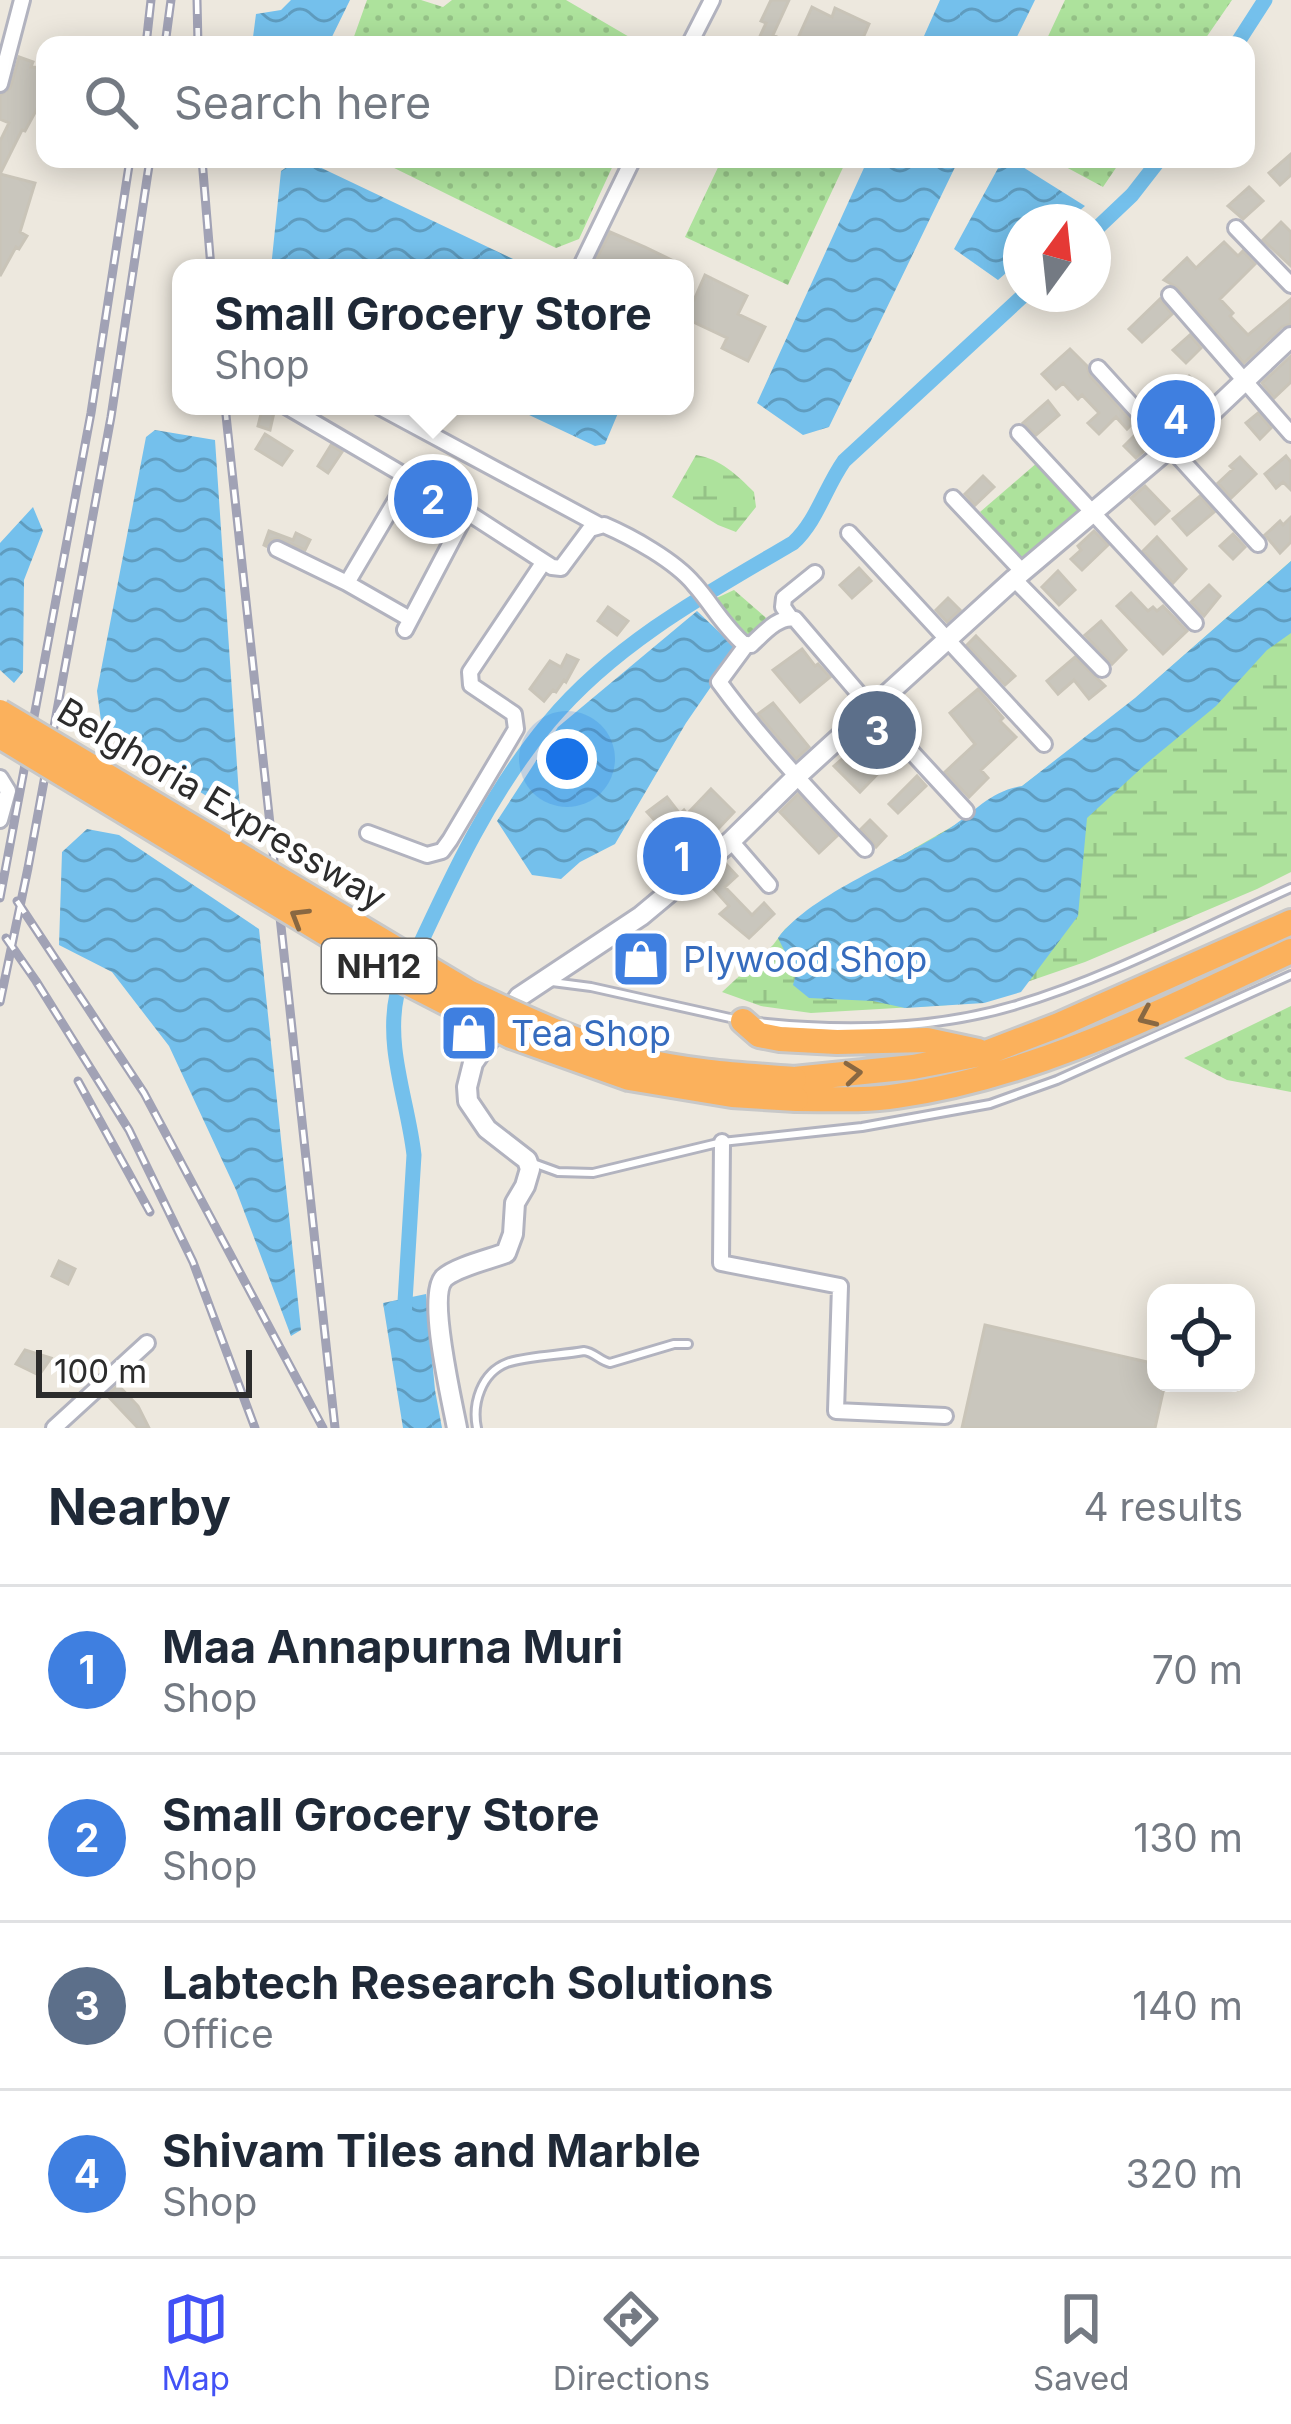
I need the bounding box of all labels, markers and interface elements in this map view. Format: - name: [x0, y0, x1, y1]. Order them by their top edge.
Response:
- search box: [36, 36, 1255, 168]
- icon: search: [78, 69, 144, 135]
- text: Search here: [174, 75, 431, 130]
- north arrow: [1003, 204, 1111, 312]
- popup: [172, 259, 694, 415]
- text: Small Grocery Store: [214, 286, 652, 341]
- text: Shop: [214, 341, 310, 388]
- pin: 4: [1137, 374, 1215, 464]
- pin: 2: [394, 454, 472, 544]
- pin: 3: [838, 685, 916, 775]
- street label: Belghoria Expressway: [49, 688, 395, 920]
- your location: [537, 729, 597, 789]
- pin: 1: [643, 811, 721, 901]
- one-way arrow: [290, 909, 312, 931]
- shop icon: Plywood Shop: [610, 928, 672, 990]
- place label: Plywood Shop: [683, 937, 927, 981]
- road number: NH12: [322, 939, 436, 993]
- shop icon: Tea Shop: [438, 1002, 500, 1064]
- one-way arrow: [1138, 1003, 1159, 1027]
- place label: Tea Shop: [511, 1011, 671, 1055]
- one-way arrow: [844, 1061, 863, 1086]
- map controls: [1147, 1284, 1255, 1392]
- button: locate: [1147, 1284, 1255, 1392]
- scale bar: [36, 1344, 252, 1397]
- text: 100 m: [54, 1351, 147, 1391]
- text: Nearby: [48, 1476, 231, 1537]
- text: 4 results: [1083, 1483, 1243, 1530]
- text: Maa Annapurna Muri: [162, 1619, 623, 1674]
- text: 1: [79, 1646, 95, 1693]
- text: 70 m: [1152, 1646, 1243, 1693]
- text: Shop: [162, 1674, 257, 1721]
- text: Small Grocery Store: [162, 1787, 600, 1842]
- text: 2: [75, 1814, 99, 1861]
- text: 130 m: [1133, 1814, 1243, 1861]
- text: Shop: [162, 1842, 257, 1889]
- text: Labtech Research Solutions: [162, 1955, 773, 2010]
- text: 3: [74, 1982, 100, 2029]
- text: 140 m: [1132, 1982, 1243, 2029]
- text: Office: [162, 2010, 274, 2057]
- text: Shivam Tiles and Marble: [162, 2123, 701, 2178]
- text: 4: [74, 2150, 100, 2197]
- text: 320 m: [1125, 2150, 1243, 2197]
- text: Shop: [162, 2178, 257, 2225]
- tab: Map: [161, 2286, 230, 2398]
- tab: Directions: [553, 2286, 710, 2398]
- tab: Saved: [1033, 2286, 1130, 2398]

